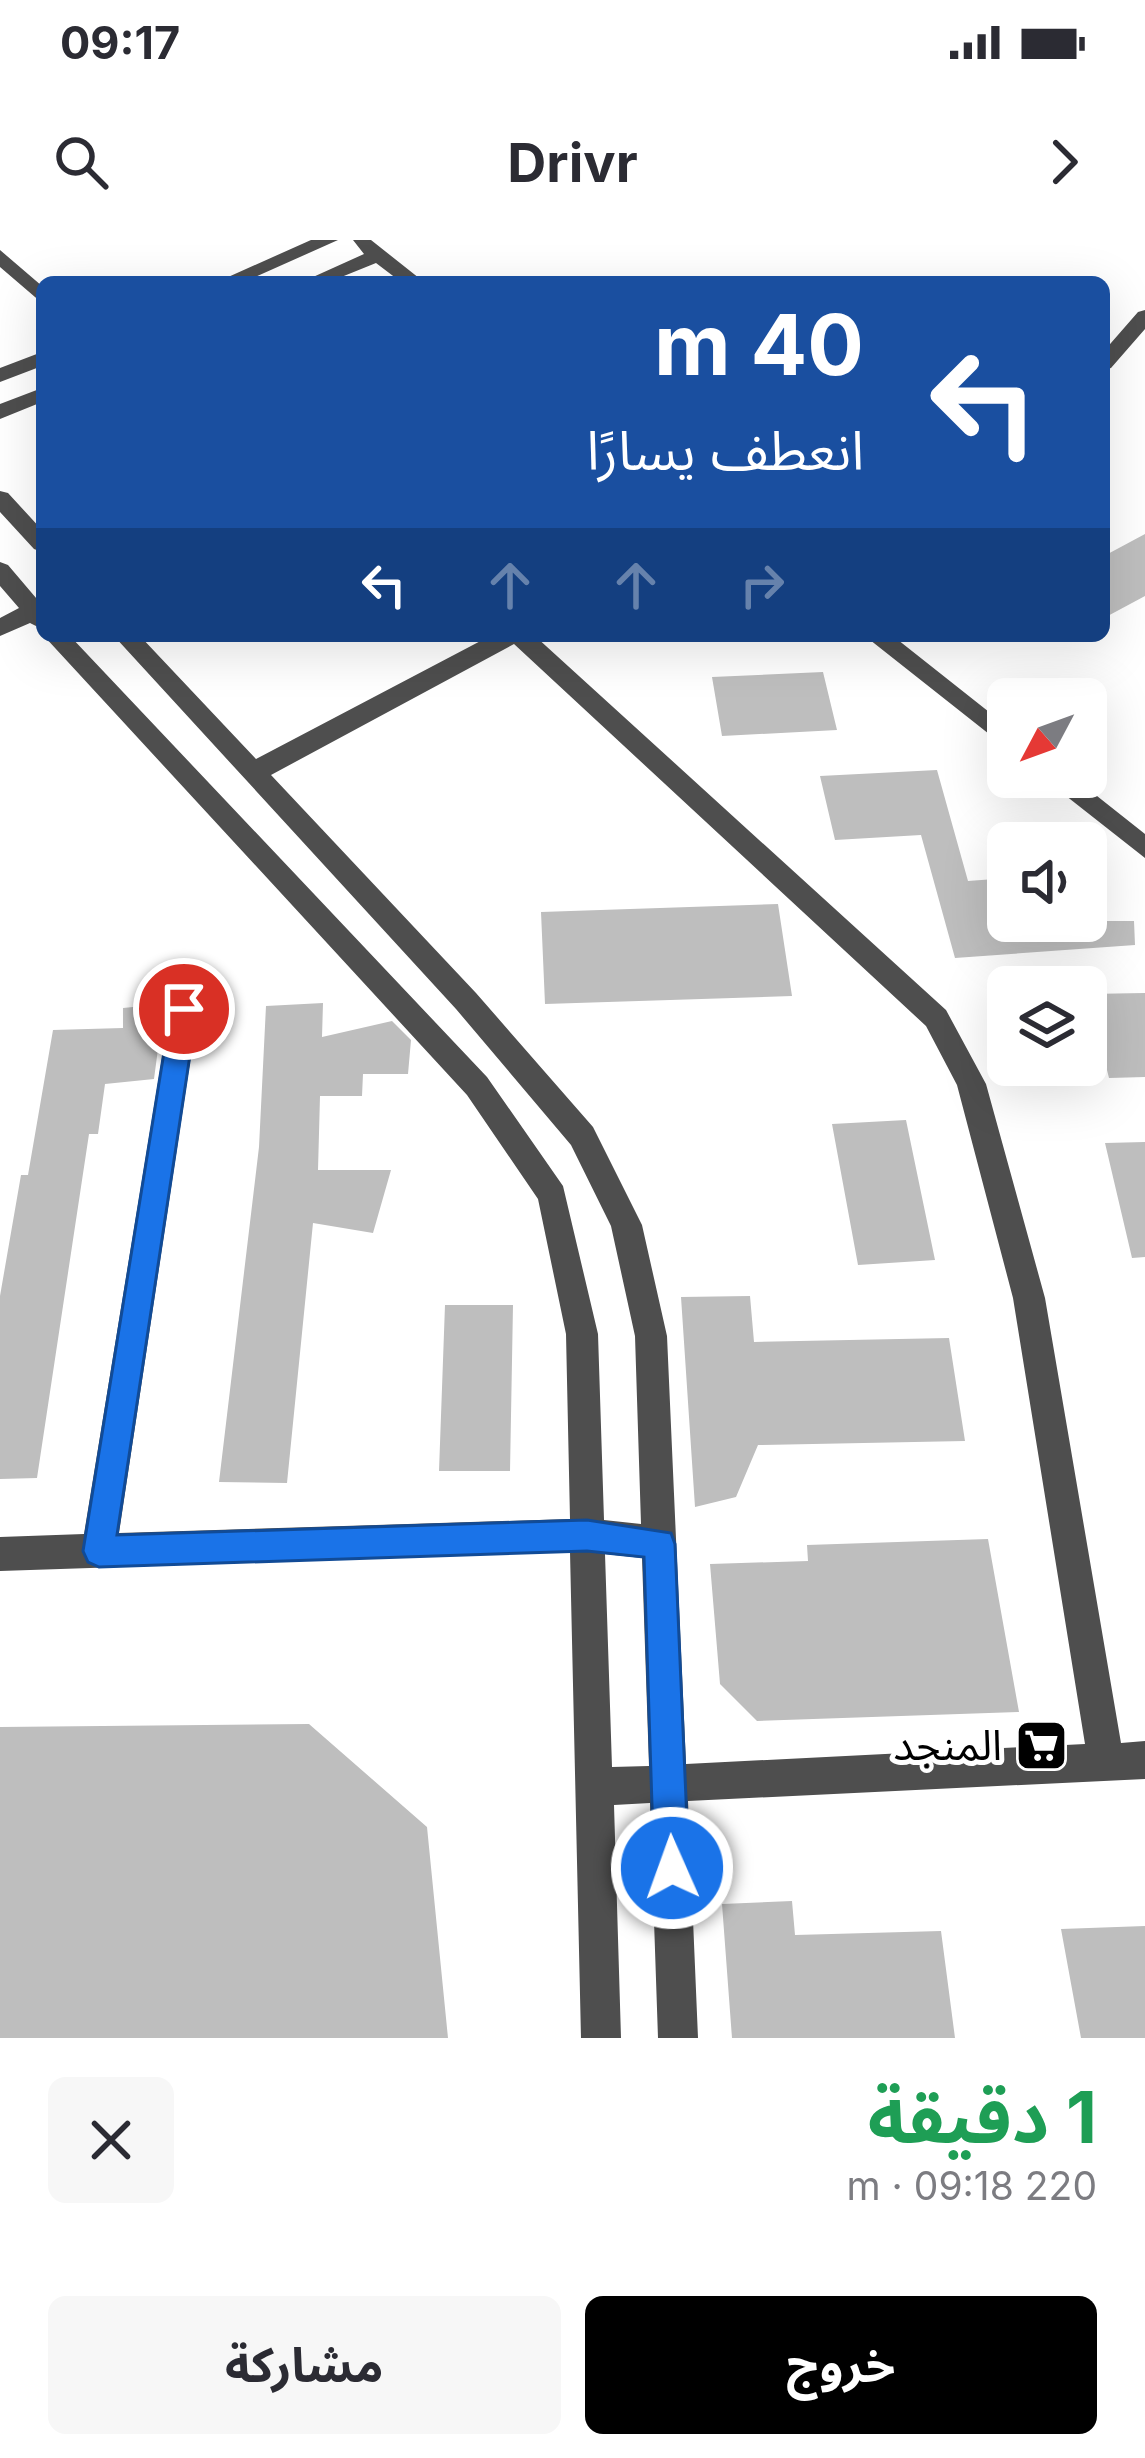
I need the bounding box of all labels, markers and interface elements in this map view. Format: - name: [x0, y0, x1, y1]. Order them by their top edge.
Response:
- text: 09:17: [60, 15, 180, 70]
- icon: search: [48, 129, 114, 195]
- icon: forward: [1031, 129, 1097, 195]
- text: Drivr: [507, 130, 638, 195]
- text: 40 m: [654, 294, 864, 395]
- icon: left: [906, 324, 1062, 480]
- text: انعطف يسارًا: [587, 418, 864, 483]
- icon: left: [351, 552, 417, 618]
- icon: ahead: [477, 552, 543, 618]
- icon: ahead: [603, 552, 669, 618]
- icon: right: [729, 552, 795, 618]
- north arrow: [987, 678, 1107, 798]
- map controls: [987, 678, 1107, 1086]
- button: sound: [987, 822, 1107, 942]
- pin: [133, 958, 235, 1060]
- button: layers: [987, 966, 1107, 1086]
- icon: arrive: [151, 976, 217, 1042]
- supermarket icon: المنجد: [1013, 1717, 1069, 1773]
- place label: المنجد: [893, 1719, 1002, 1770]
- position arrow: [609, 1805, 735, 1931]
- text: 1 دقيقة: [868, 2073, 1097, 2160]
- button: close: [48, 2077, 174, 2203]
- text: 220 m · 09:18: [846, 2162, 1097, 2209]
- button: مشاركة: [48, 2296, 561, 2434]
- button: خروج: [585, 2296, 1097, 2434]

